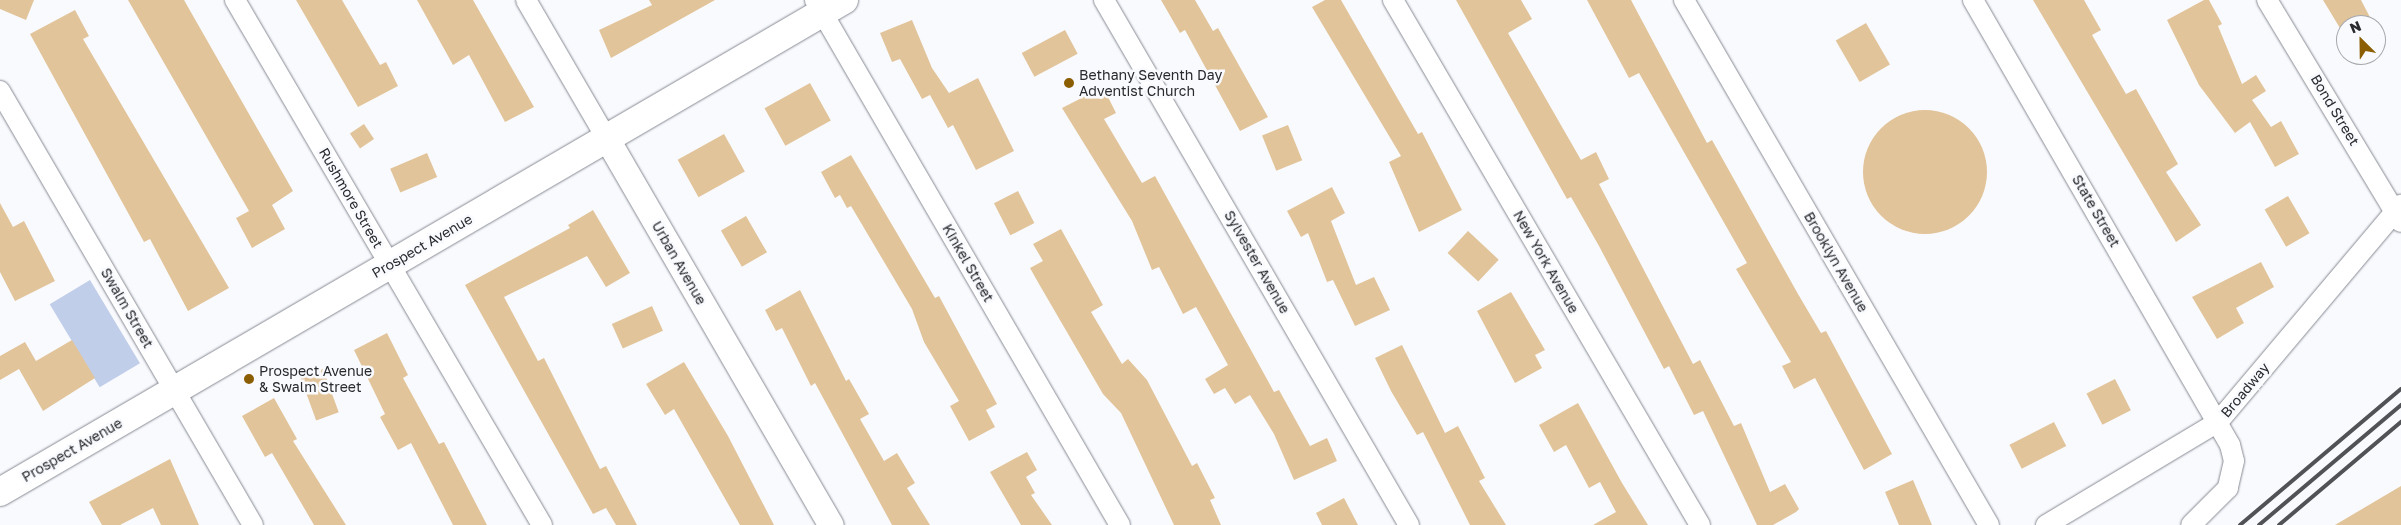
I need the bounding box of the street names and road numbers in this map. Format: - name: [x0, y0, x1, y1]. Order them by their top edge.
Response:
- street label: Bond Street: [2307, 71, 2363, 149]
- street label: Rushmore Street: [315, 145, 387, 251]
- street label: State Street: [2069, 172, 2123, 250]
- street label: Sylvester Avenue: [1221, 208, 1293, 316]
- street label: New York Avenue: [1510, 208, 1582, 316]
- street label: Brooklyn Avenue: [1800, 209, 1872, 315]
- street label: Prospect Avenue: [369, 210, 475, 282]
- street label: Urban Avenue: [648, 218, 710, 308]
- street label: Kinkel Street: [939, 221, 997, 305]
- street label: Swalm Street: [97, 265, 157, 351]
- street label: Broadway: [2217, 359, 2273, 421]
- street label: Prospect Avenue: [19, 414, 125, 486]

